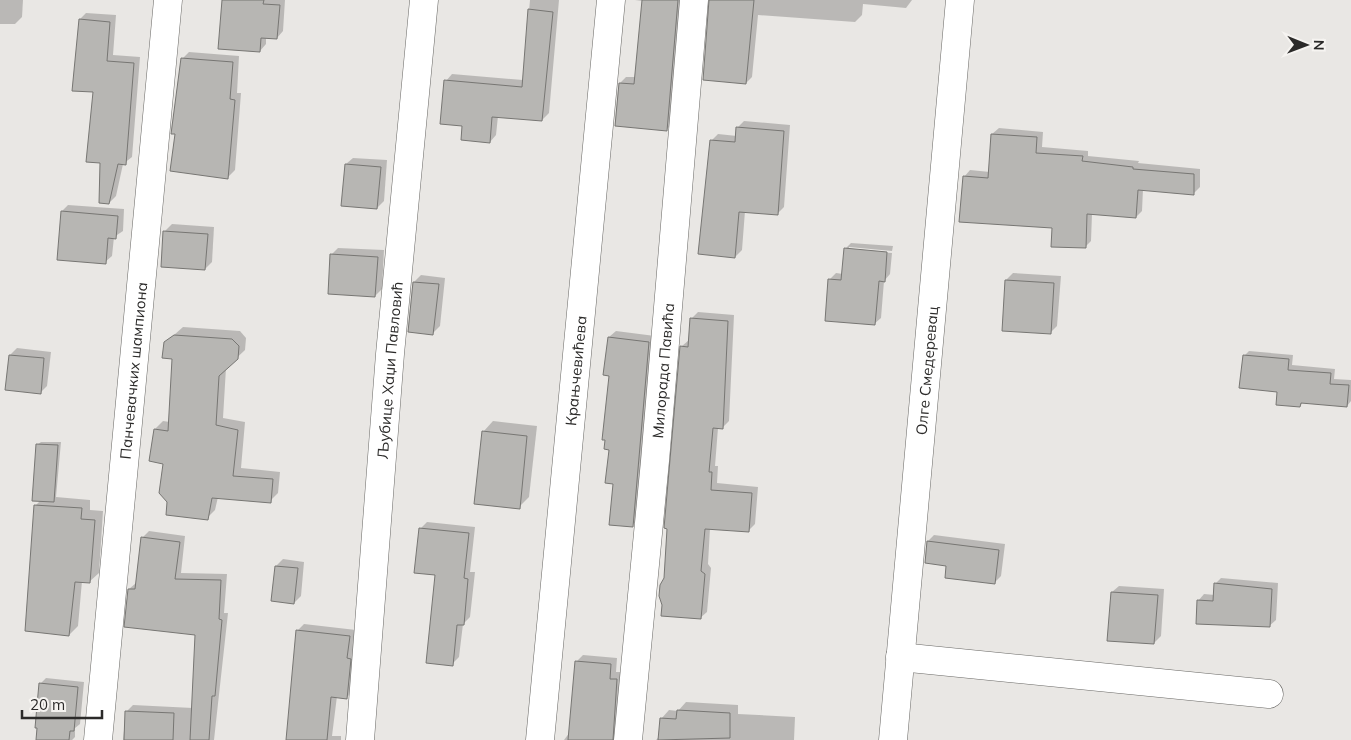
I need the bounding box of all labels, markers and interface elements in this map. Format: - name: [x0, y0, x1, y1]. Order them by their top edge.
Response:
- north arrow: [1281, 20, 1331, 70]
- text: N: [1310, 40, 1328, 51]
- street label: Љубице Хаџи Павловић: [372, 280, 406, 460]
- street label: Панчевачких шампиона: [115, 281, 151, 460]
- street label: Милорада Павића: [647, 302, 678, 439]
- street label: Олге Смедеревац: [911, 305, 942, 436]
- street label: Крањчевићева: [561, 315, 590, 427]
- scale bar: [22, 688, 102, 720]
- text: 20 m: [30, 695, 65, 714]

